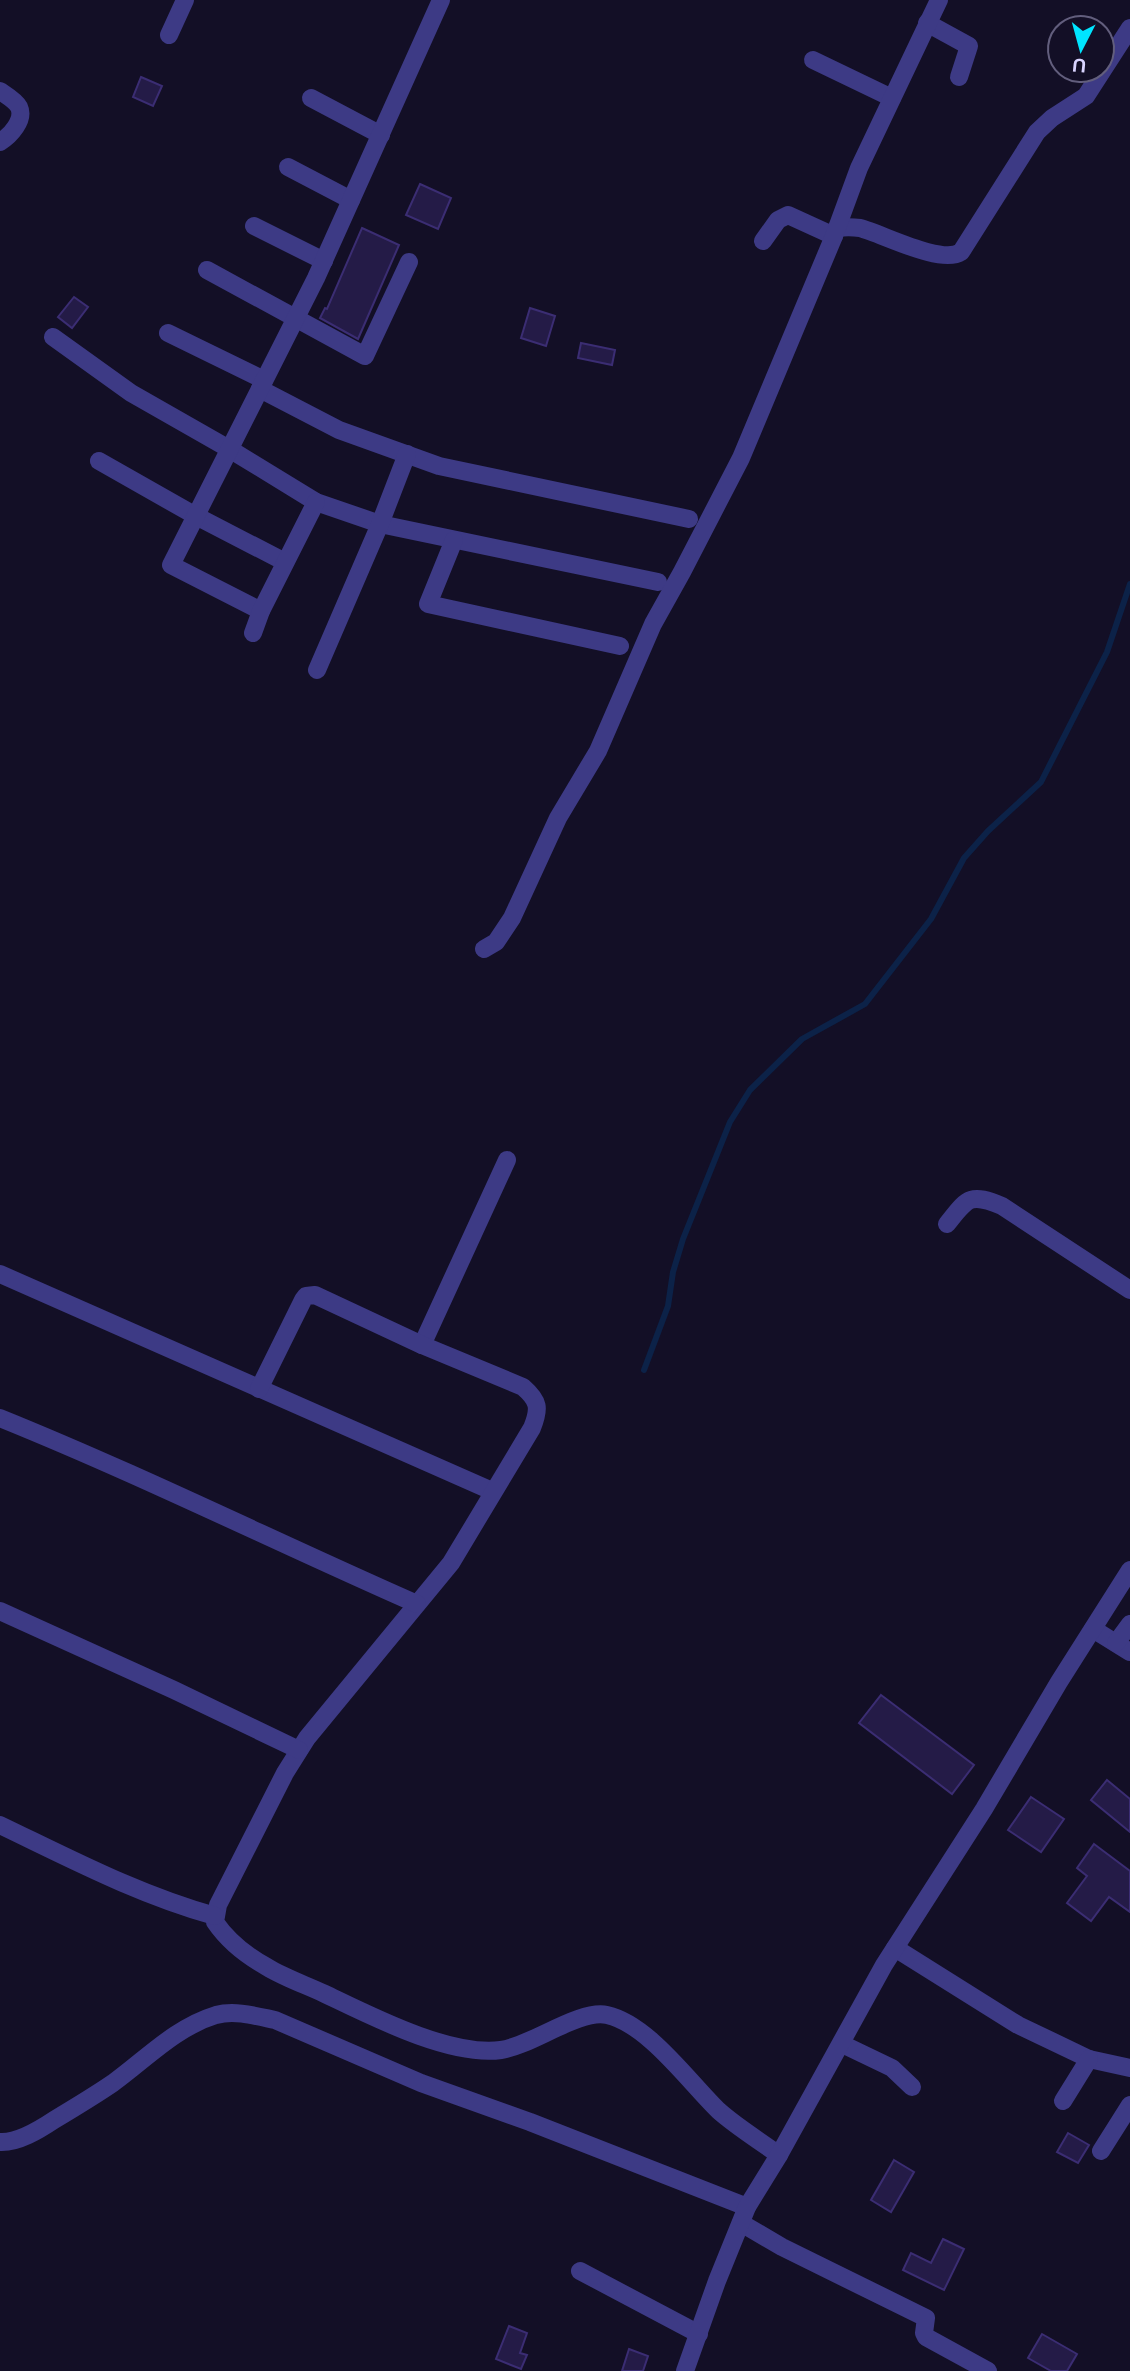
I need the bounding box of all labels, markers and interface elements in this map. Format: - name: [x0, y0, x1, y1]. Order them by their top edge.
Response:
- north arrow: [1046, 14, 1116, 84]
- text: U: [1071, 54, 1087, 77]

